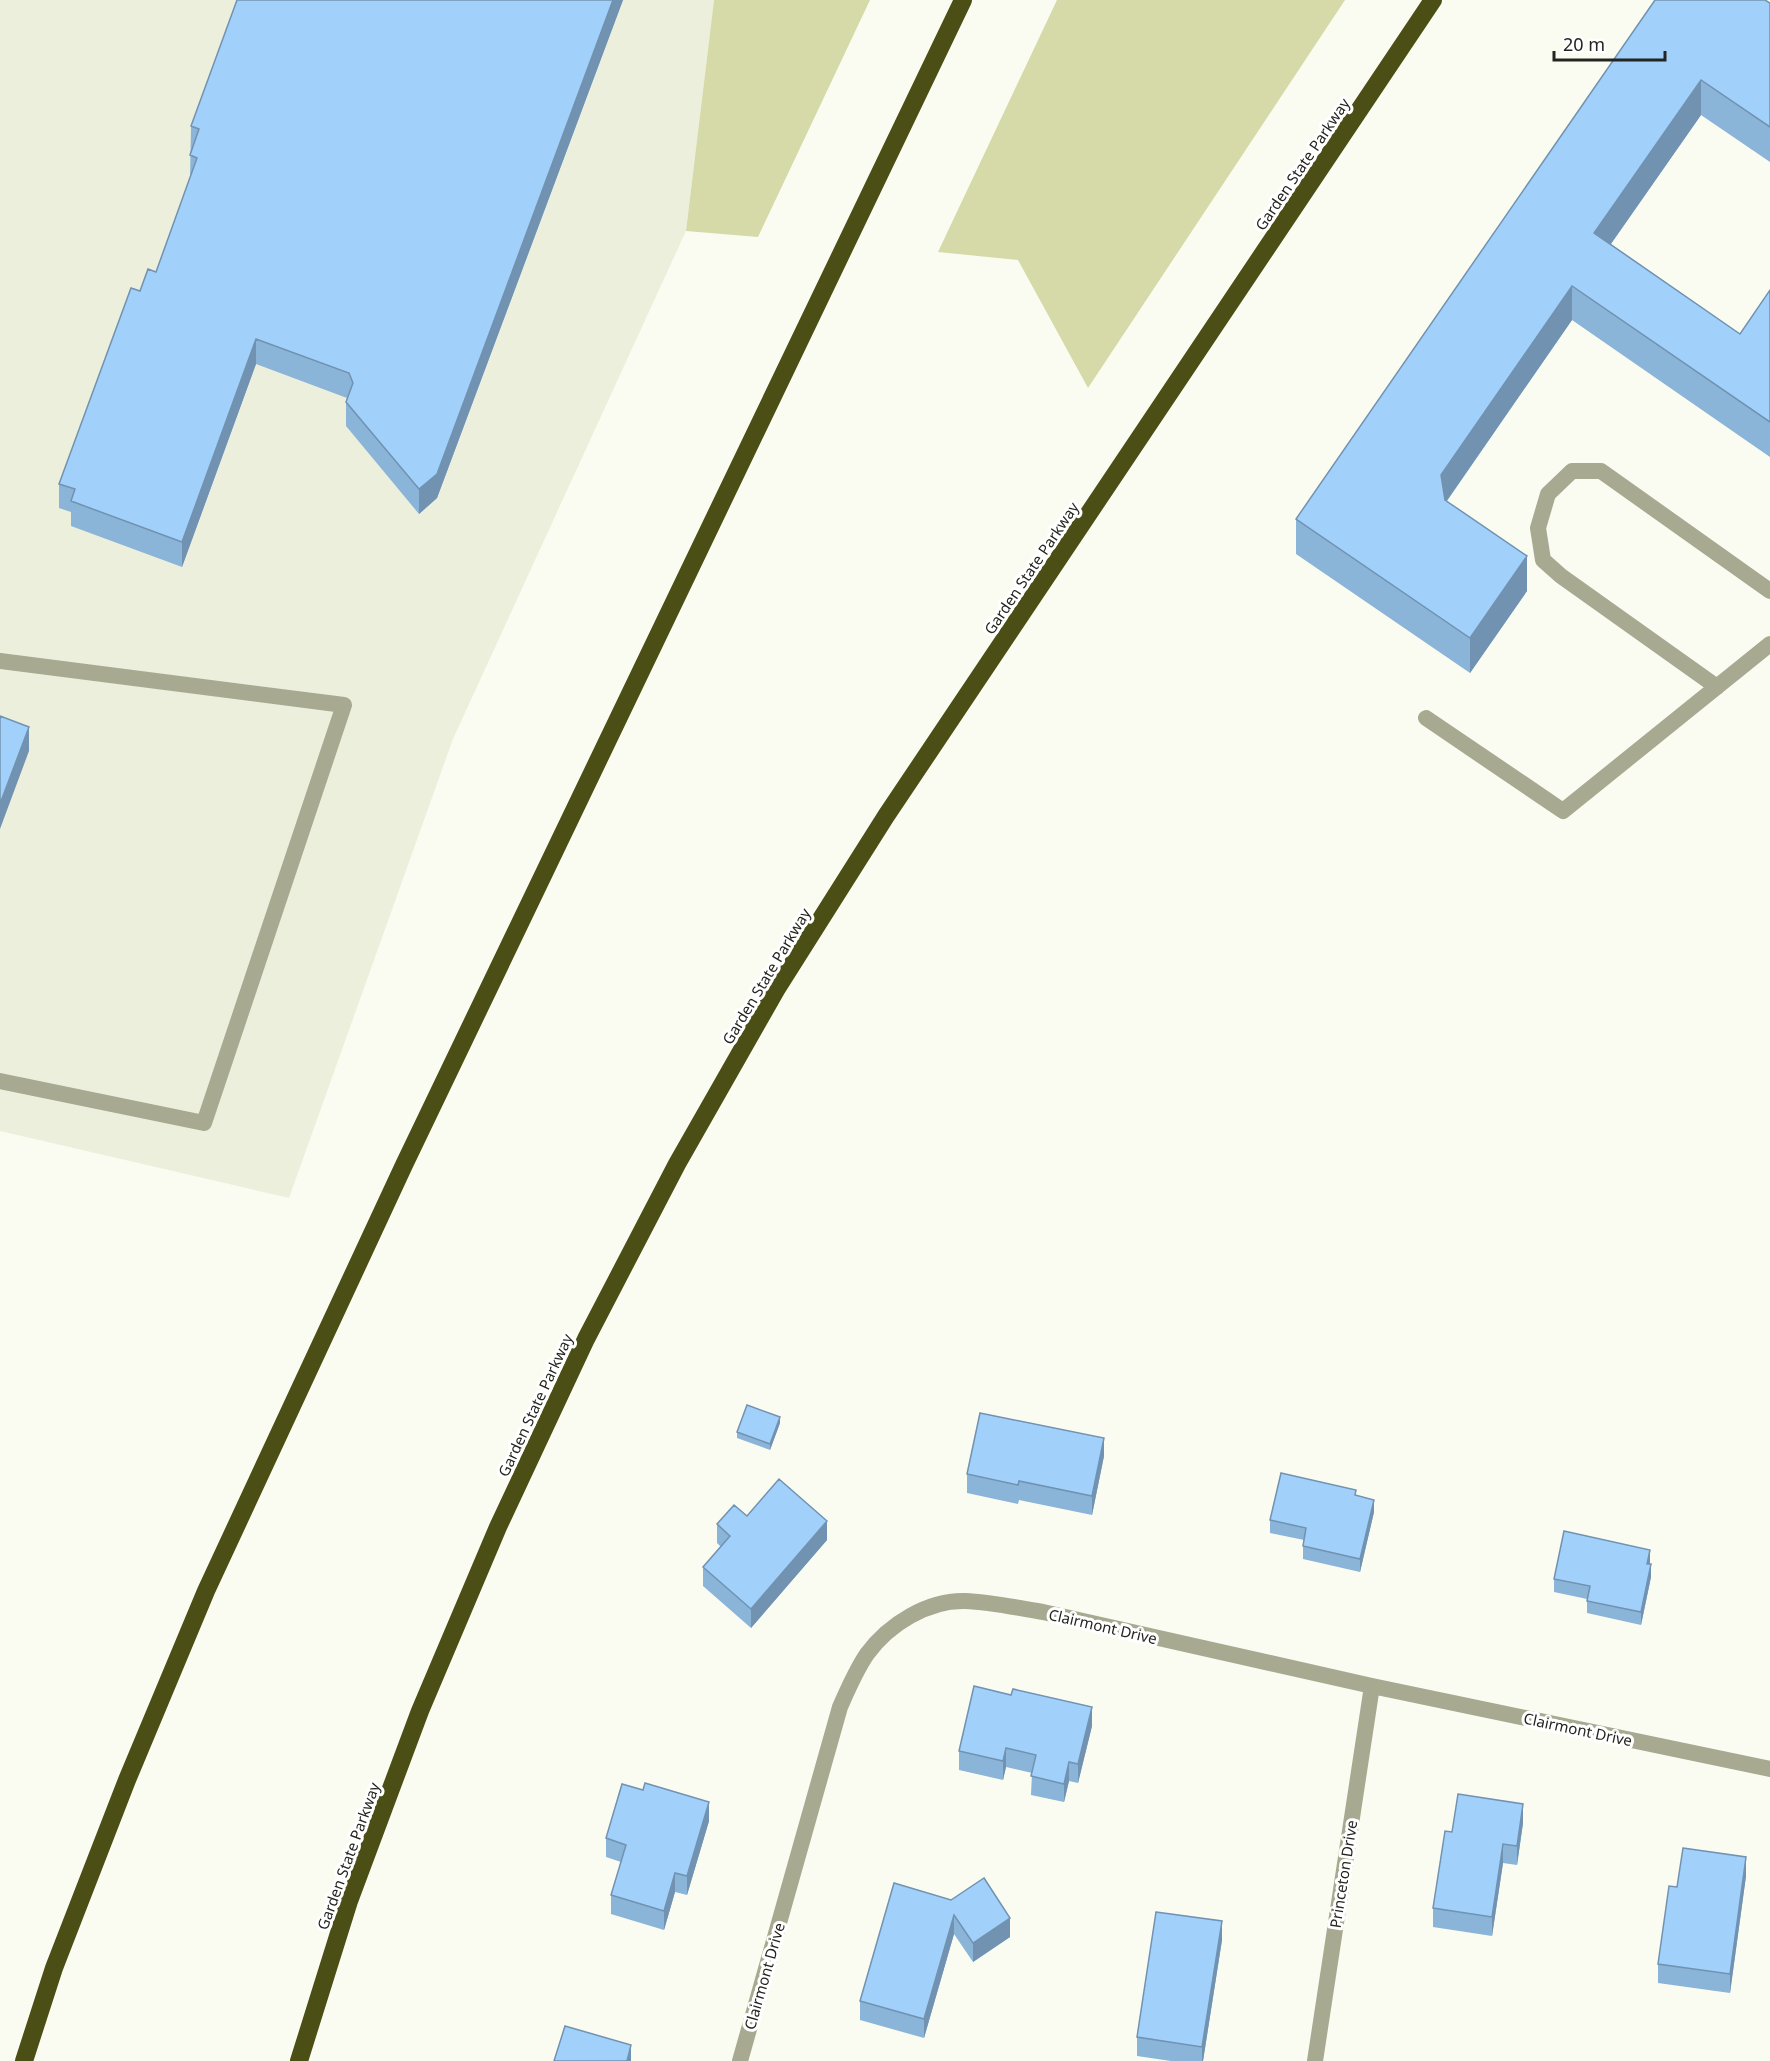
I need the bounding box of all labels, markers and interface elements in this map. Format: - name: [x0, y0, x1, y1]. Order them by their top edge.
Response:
- scale bar: [1554, 24, 1665, 62]
- text: 20 m: [1563, 32, 1605, 56]
- street label: Garden State Parkway: [1250, 94, 1354, 234]
- street label: Garden State Parkway: [979, 498, 1083, 638]
- street label: Garden State Parkway: [717, 904, 815, 1048]
- street label: Garden State Parkway: [493, 1330, 577, 1480]
- street label: Clairmont Drive: [1047, 1604, 1159, 1648]
- street label: Clairmont Drive: [1522, 1708, 1634, 1750]
- street label: Garden State Parkway: [312, 1779, 384, 1932]
- street label: Princeton Drive: [1325, 1819, 1361, 1929]
- street label: Clairmont Drive: [739, 1920, 789, 2032]

